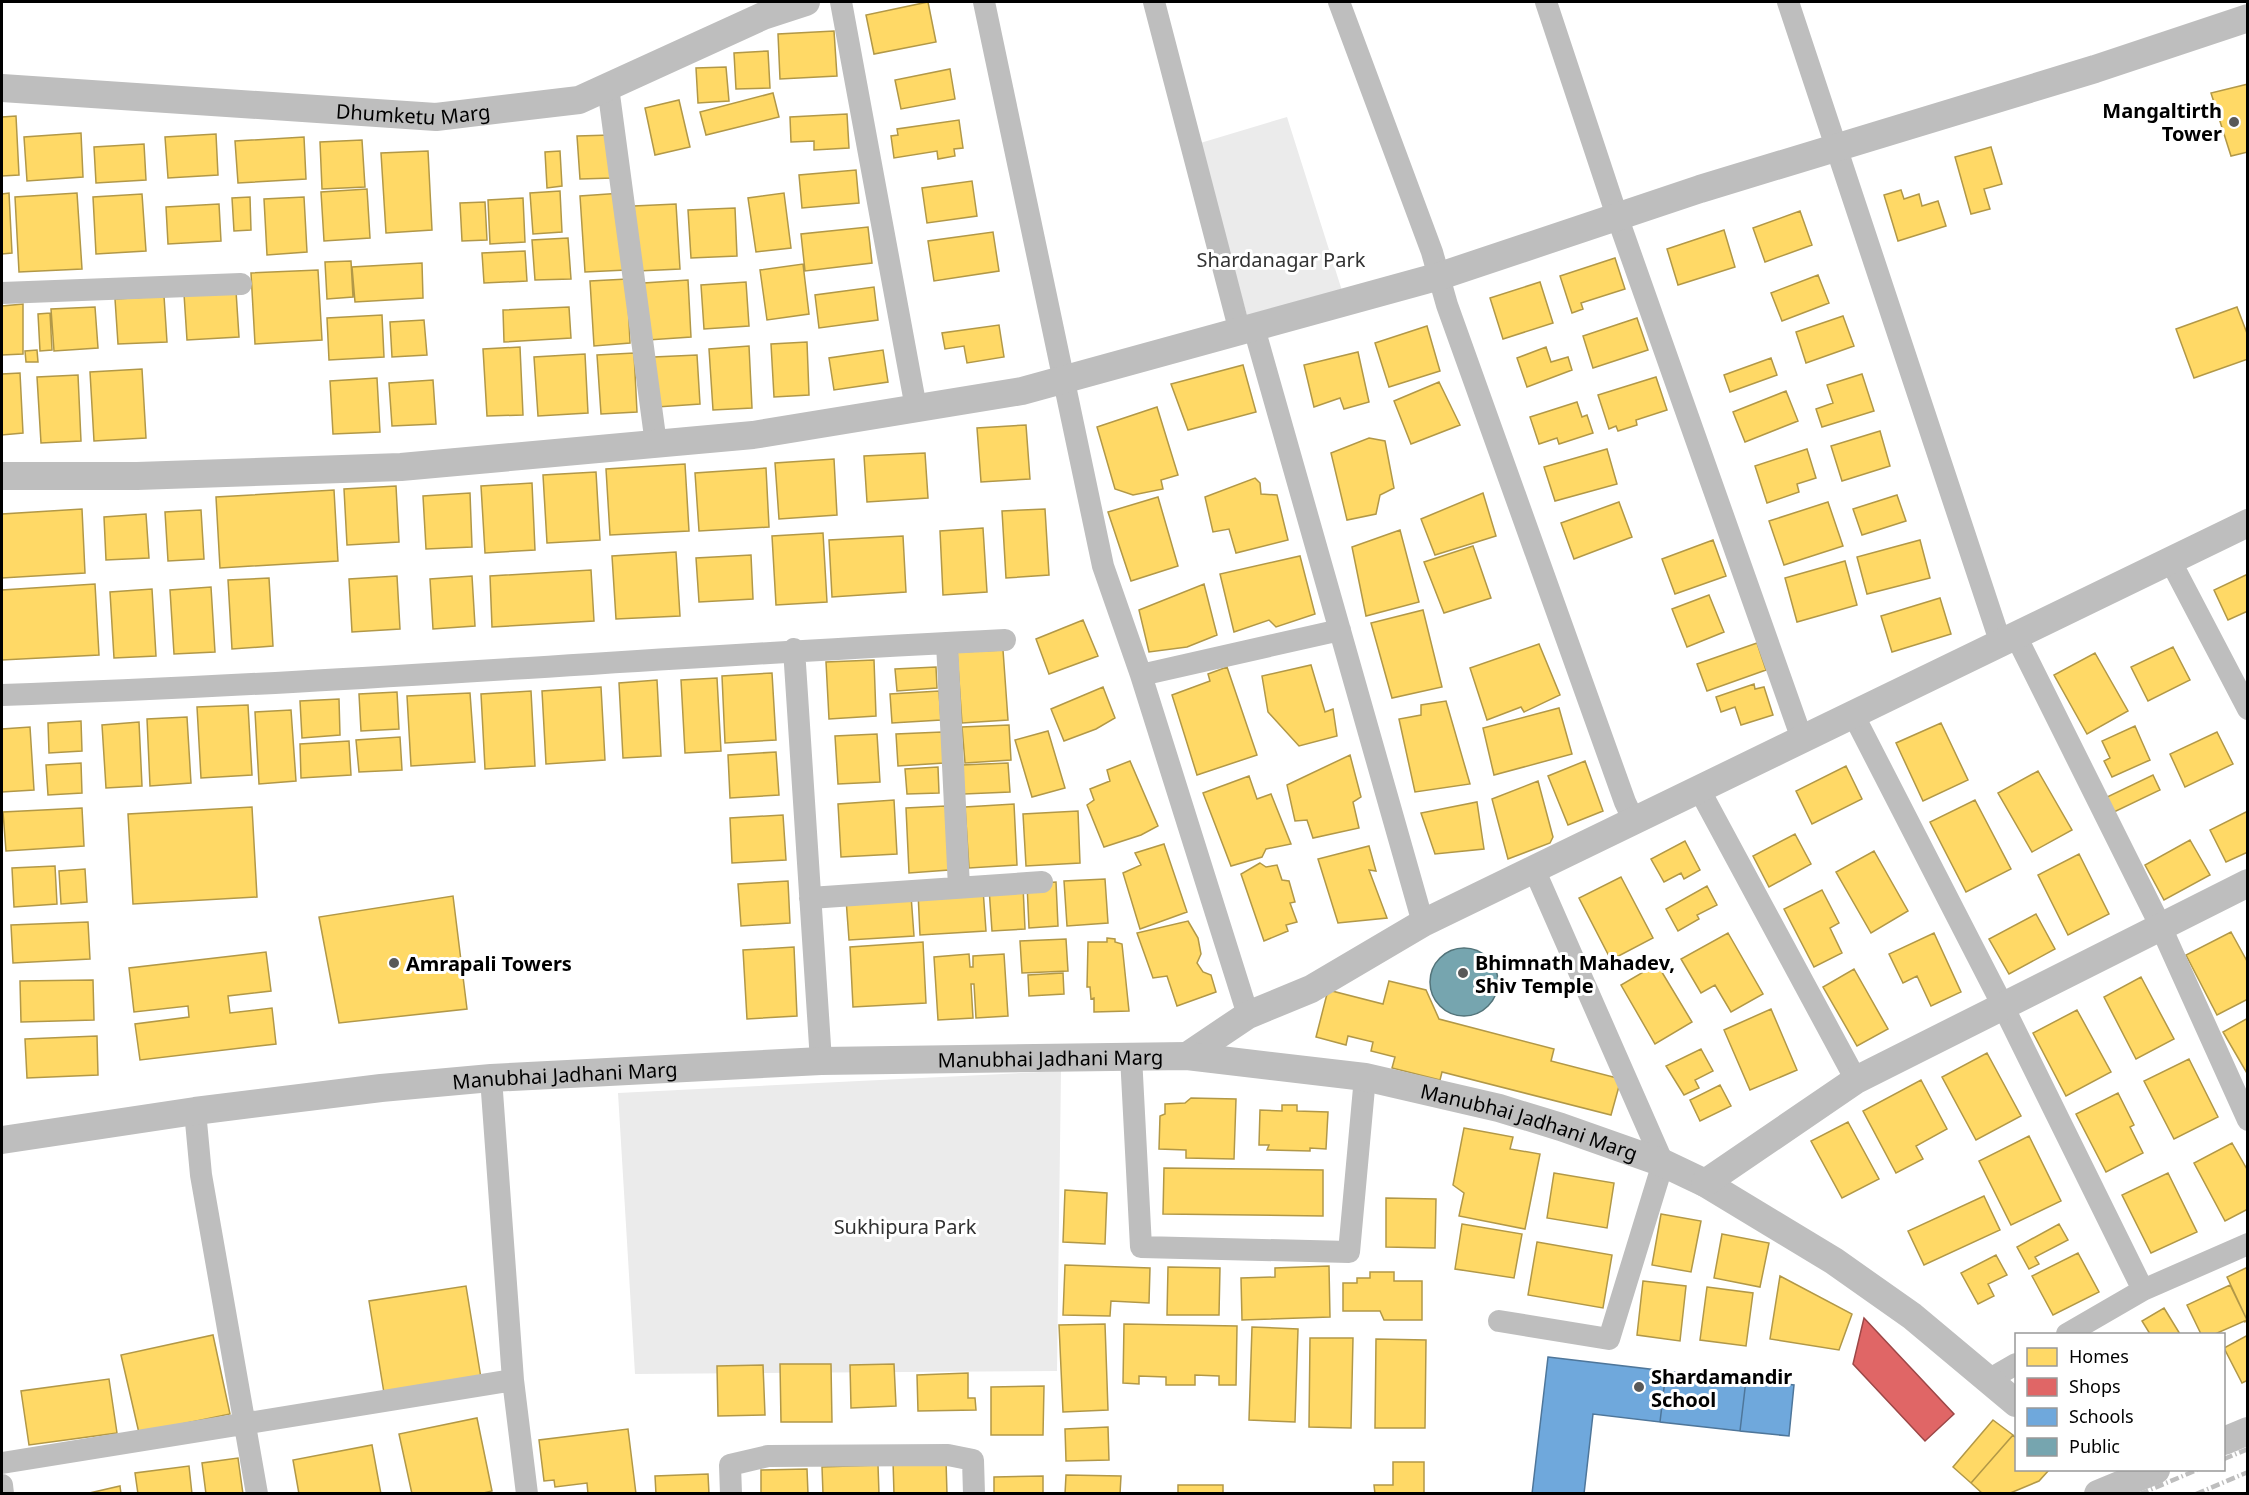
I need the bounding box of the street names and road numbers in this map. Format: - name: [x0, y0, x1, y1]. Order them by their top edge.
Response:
- street label: Dhumketu Marg: [335, 97, 492, 130]
- street label: Manubhai Jadhani Marg: [938, 1043, 1163, 1073]
- street label: Manubhai Jadhani Marg: [451, 1055, 678, 1095]
- street label: Manubhai Jadhani Marg: [1418, 1077, 1642, 1167]

